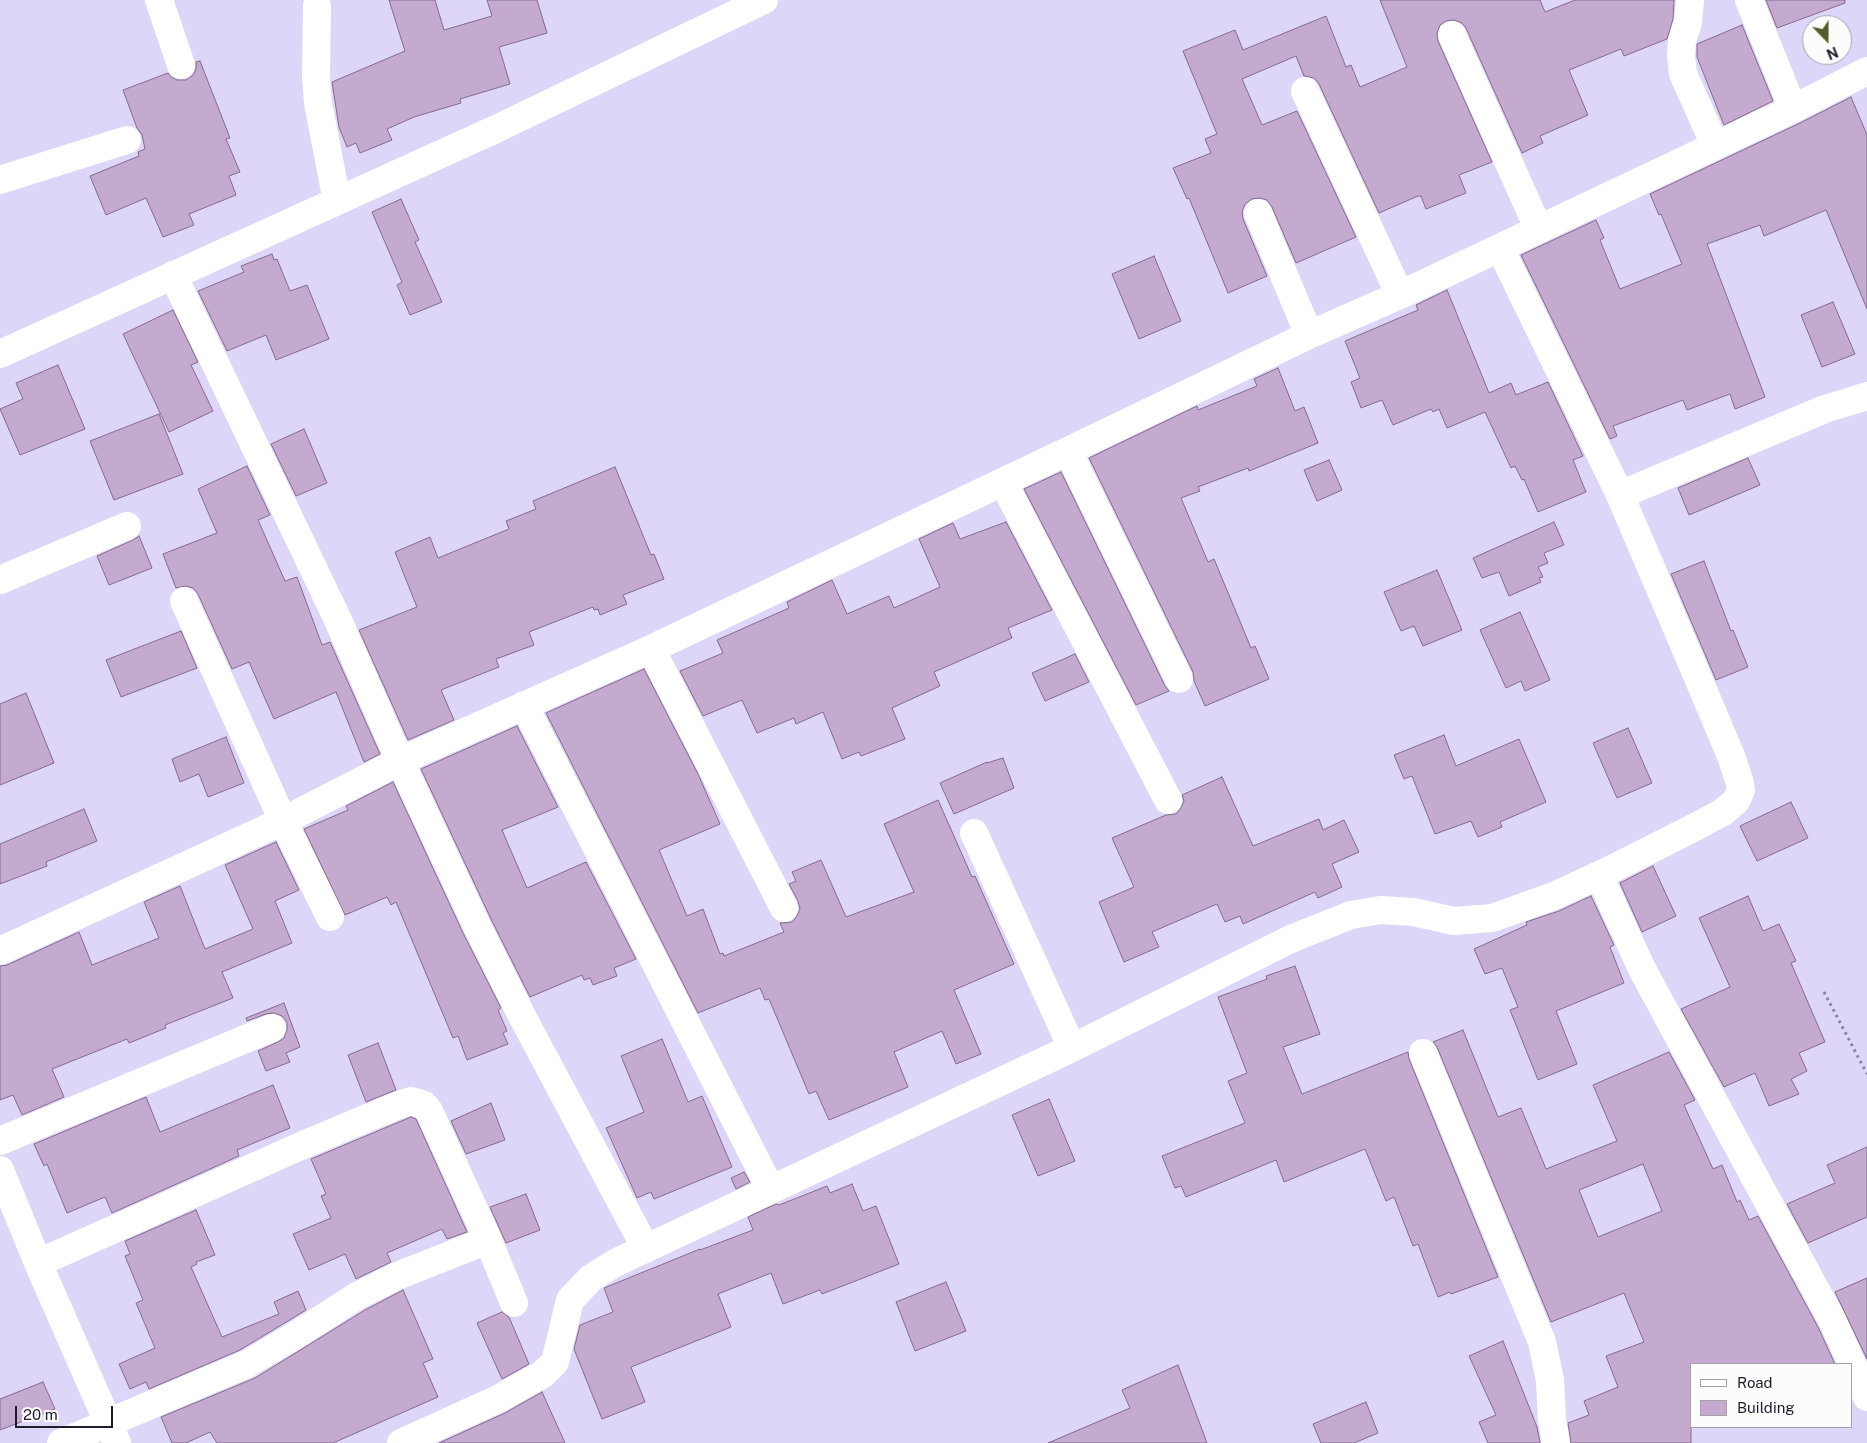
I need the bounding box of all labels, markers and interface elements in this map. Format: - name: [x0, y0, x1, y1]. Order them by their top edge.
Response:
- north arrow: [1802, 15, 1852, 65]
- text: N: [1824, 44, 1840, 62]
- legend: [1690, 1363, 1852, 1428]
- text: Road: [1737, 1374, 1773, 1391]
- scale bar: [18, 1396, 115, 1428]
- text: Building: [1737, 1399, 1795, 1416]
- text: 20 m: [23, 1406, 58, 1423]

